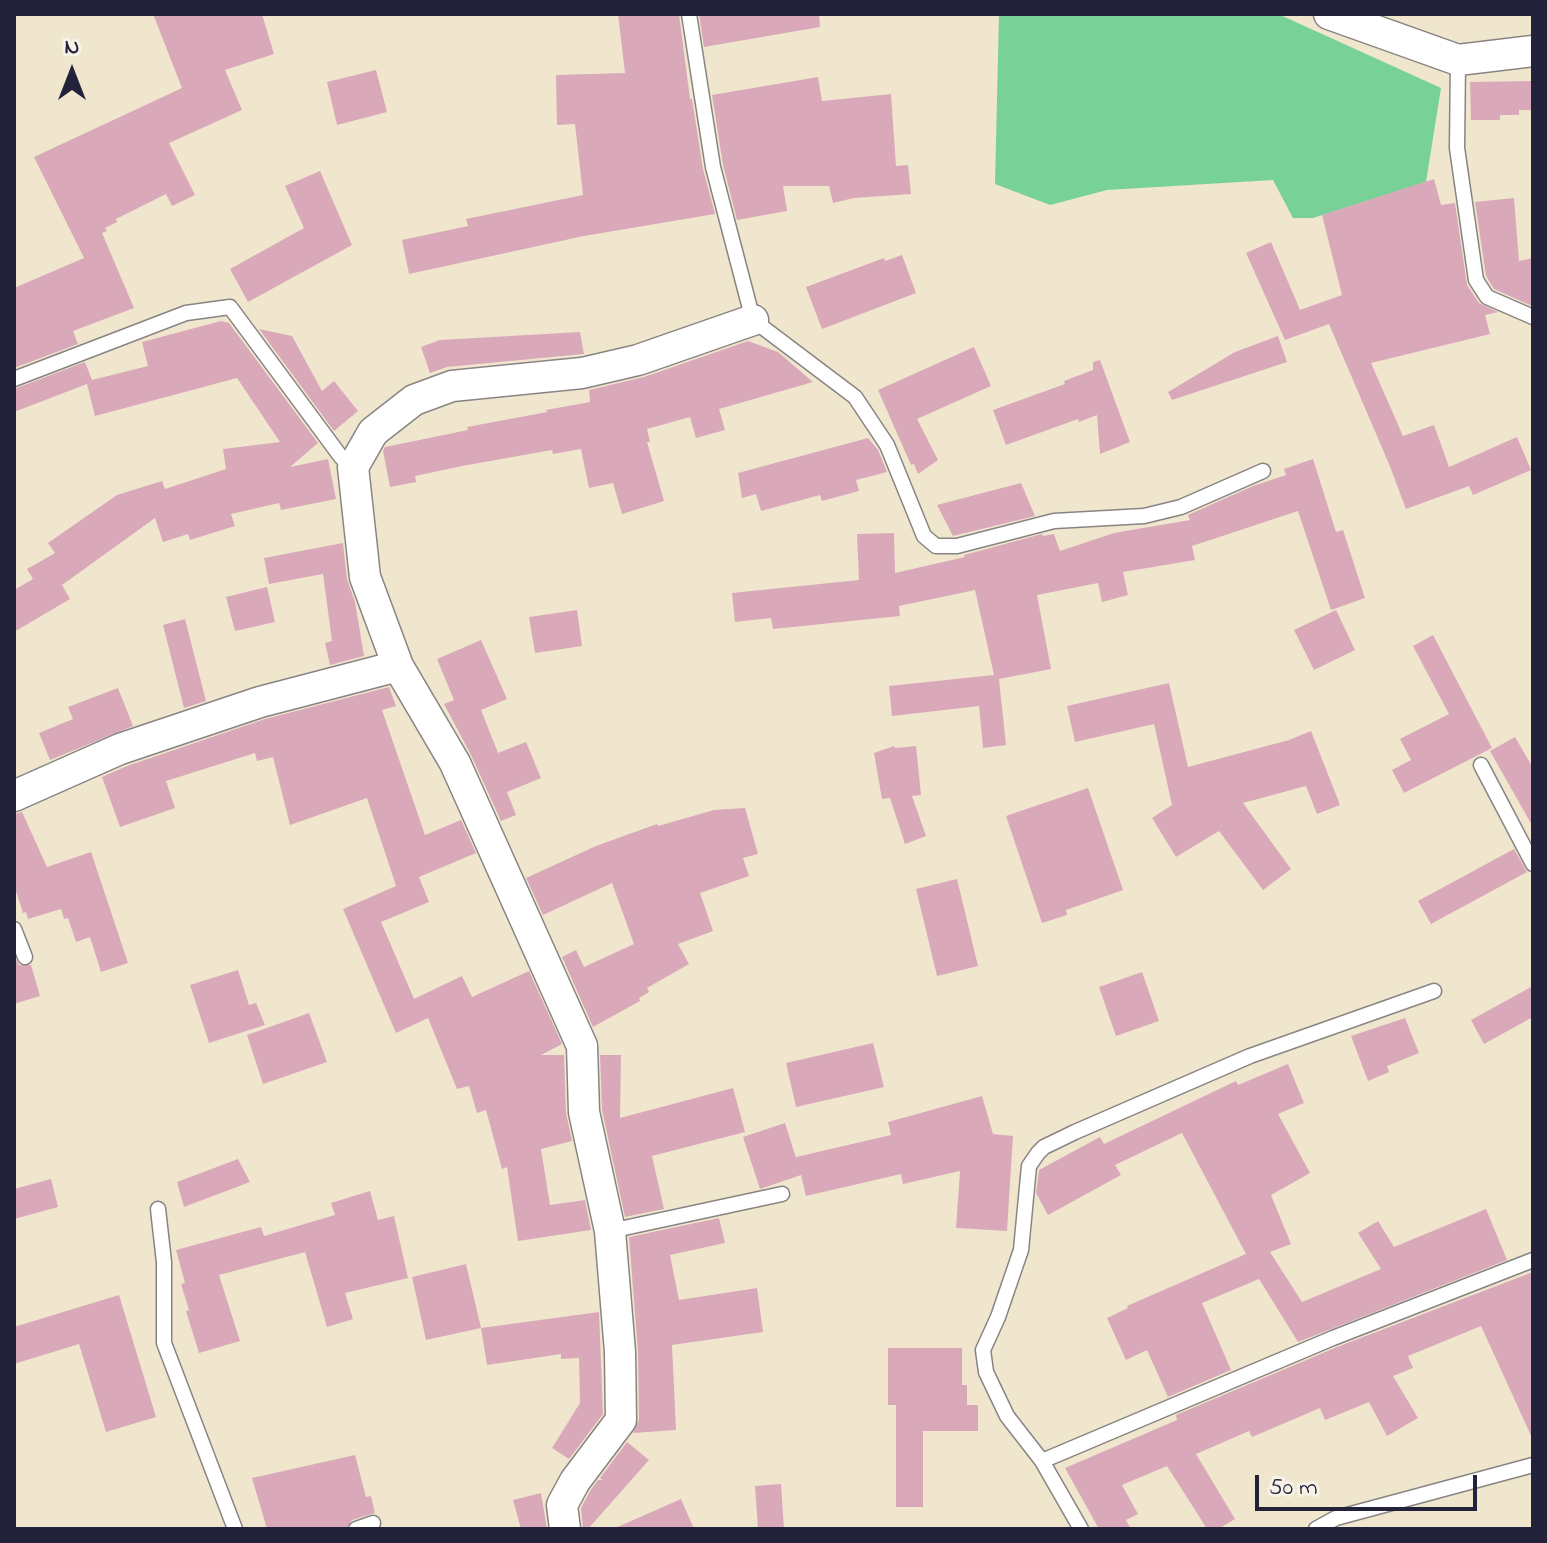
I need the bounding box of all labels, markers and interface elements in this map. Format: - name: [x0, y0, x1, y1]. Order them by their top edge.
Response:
- north arrow: [32, 32, 112, 112]
- text: N: [65, 32, 79, 64]
- scale bar: [1259, 1459, 1481, 1509]
- text: 50 m: [1269, 1471, 1318, 1506]

